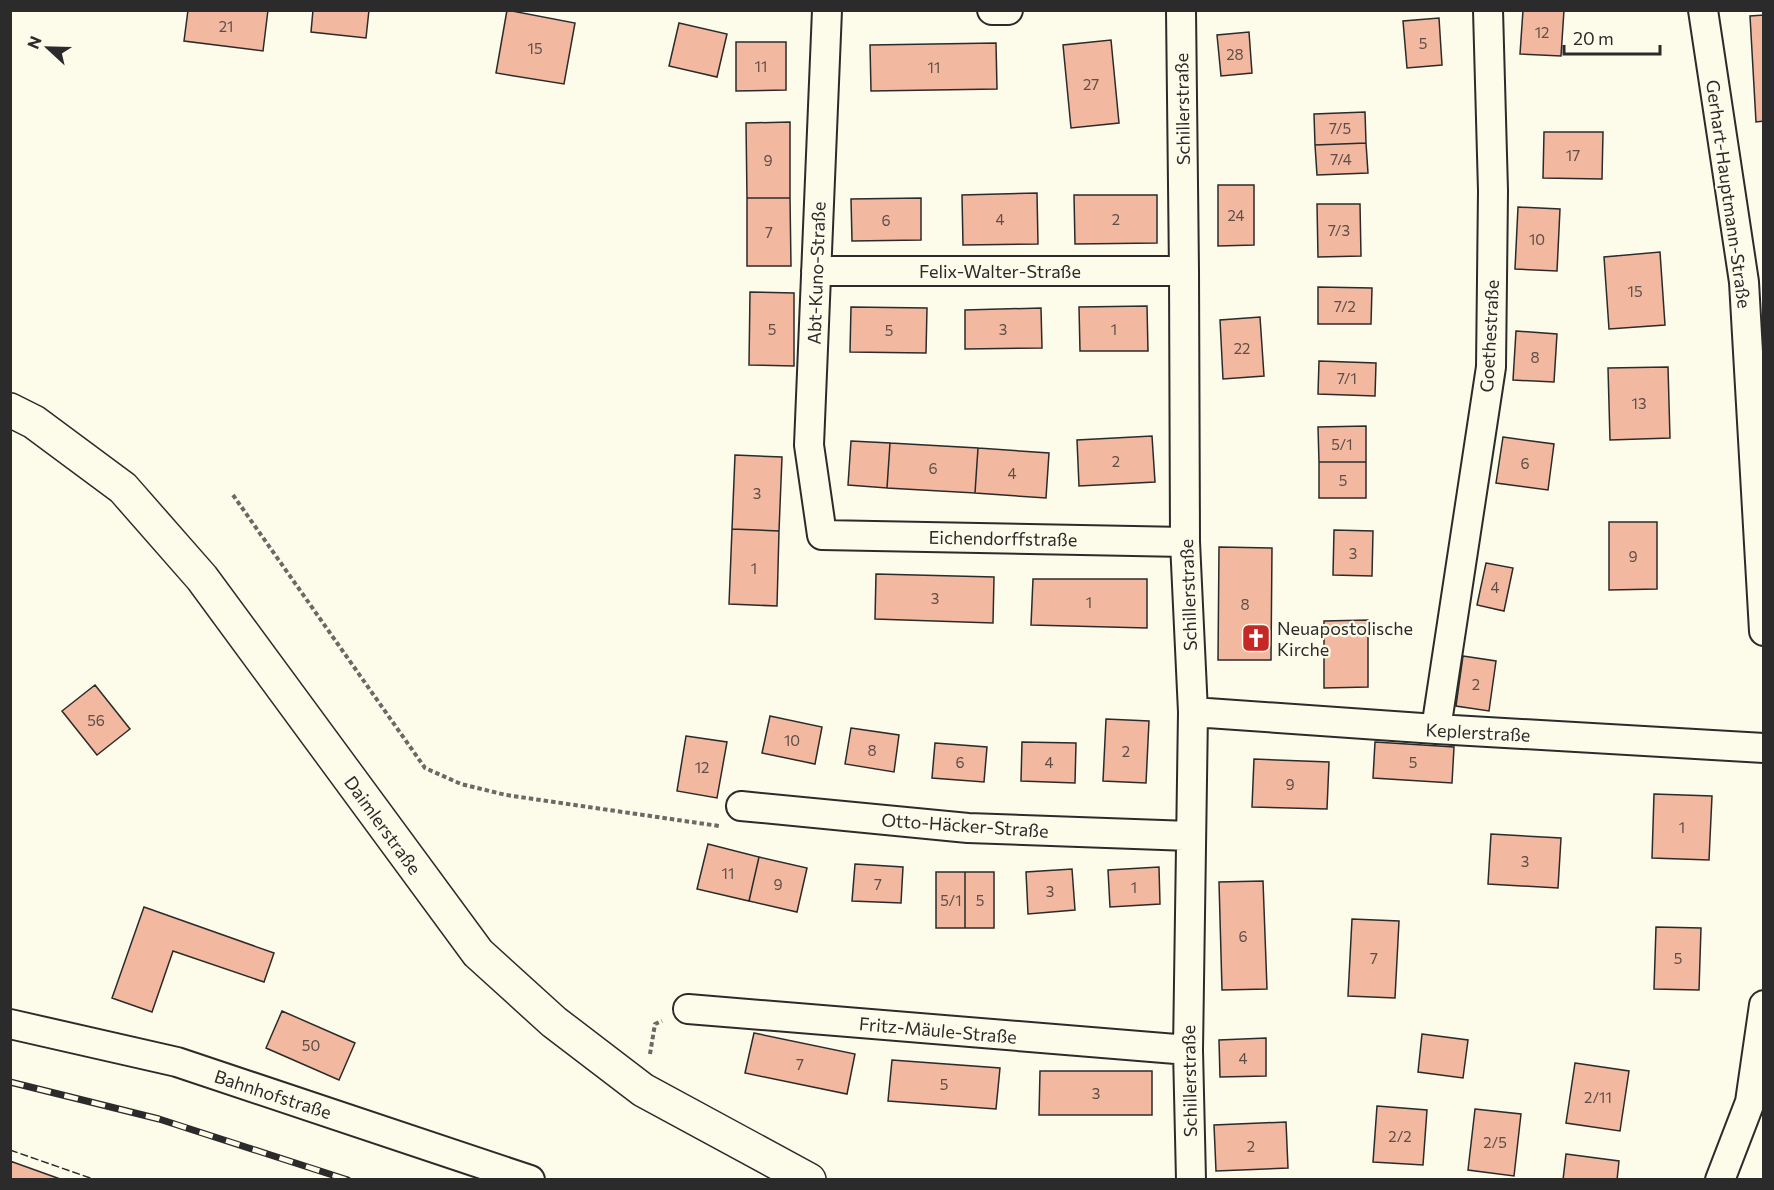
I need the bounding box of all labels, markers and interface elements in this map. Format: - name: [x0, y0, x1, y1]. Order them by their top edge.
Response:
- house number: 21: [219, 17, 233, 35]
- north arrow: [18, 18, 78, 78]
- scale bar: [1564, 18, 1660, 56]
- house number: 12: [1535, 23, 1549, 41]
- text: 20 m: [1573, 27, 1614, 49]
- text: N: [23, 33, 45, 51]
- house number: 5: [1419, 34, 1427, 52]
- house number: 15: [527, 39, 543, 57]
- house number: 28: [1226, 45, 1244, 63]
- street label: Schillerstraße: [1170, 53, 1194, 165]
- house number: 11: [755, 57, 767, 75]
- house number: 11: [928, 58, 940, 76]
- house number: 27: [1083, 75, 1099, 93]
- street label: Gerhart-Hauptmann-Straße: [1702, 78, 1756, 310]
- house number: 7/5: [1329, 119, 1351, 137]
- house number: 17: [1566, 146, 1580, 164]
- house number: 7/4: [1330, 150, 1352, 168]
- house number: 9: [763, 151, 773, 169]
- street label: Abt-Kuno-Straße: [803, 201, 829, 345]
- house number: 24: [1227, 206, 1245, 224]
- house number: 4: [996, 210, 1005, 228]
- house number: 2: [1112, 210, 1120, 228]
- house number: 6: [881, 211, 891, 229]
- house number: 7/3: [1328, 221, 1350, 239]
- house number: 7: [765, 223, 773, 241]
- house number: 10: [1529, 230, 1545, 248]
- street label: Felix-Walter-Straße: [919, 260, 1081, 282]
- street label: Goethestraße: [1475, 279, 1503, 393]
- house number: 15: [1627, 282, 1643, 300]
- house number: 7/2: [1334, 297, 1356, 315]
- house number: 5: [768, 320, 776, 338]
- house number: 3: [999, 320, 1007, 338]
- house number: 1: [1111, 320, 1117, 338]
- house number: 5: [885, 321, 893, 339]
- house number: 22: [1234, 339, 1250, 357]
- house number: 8: [1530, 348, 1540, 366]
- house number: 7/1: [1337, 369, 1357, 387]
- house number: 13: [1632, 394, 1646, 412]
- house number: 5/1: [1331, 435, 1353, 453]
- house number: 2: [1112, 452, 1120, 470]
- house number: 6: [1520, 454, 1530, 472]
- house number: 6: [928, 459, 938, 477]
- house number: 4: [1008, 464, 1017, 482]
- house number: 5: [1339, 471, 1347, 489]
- house number: 3: [753, 484, 761, 502]
- street label: Eichendorffstraße: [929, 526, 1077, 550]
- street label: Schillerstraße: [1175, 539, 1201, 651]
- house number: 3: [1349, 544, 1357, 562]
- house number: 9: [1628, 547, 1638, 565]
- house number: 1: [751, 559, 757, 577]
- house number: 4: [1491, 578, 1500, 596]
- house number: 3: [931, 589, 939, 607]
- house number: 1: [1086, 593, 1092, 611]
- house number: 8: [1240, 595, 1250, 613]
- place label: Neuapostolische Kirche: [1277, 617, 1413, 660]
- church icon: Neuapostolische Kirche: [1240, 622, 1272, 654]
- house number: 2: [1472, 675, 1480, 693]
- house number: 56: [87, 711, 105, 729]
- street label: Keplerstraße: [1425, 718, 1531, 746]
- house number: 10: [784, 731, 800, 749]
- house number: 8: [867, 741, 877, 759]
- house number: 2: [1122, 742, 1130, 760]
- house number: 6: [955, 753, 965, 771]
- house number: 4: [1045, 753, 1054, 771]
- house number: 5: [1409, 753, 1417, 771]
- house number: 12: [695, 758, 709, 776]
- street label: Daimlerstraße: [340, 771, 426, 879]
- house number: 9: [1285, 775, 1295, 793]
- street label: Otto-Häcker-Straße: [881, 808, 1049, 842]
- house number: 1: [1679, 818, 1685, 836]
- house number: 3: [1521, 852, 1529, 870]
- house number: 11: [722, 864, 734, 882]
- house number: 9: [773, 875, 783, 893]
- house number: 7: [874, 875, 882, 893]
- house number: 1: [1131, 878, 1137, 896]
- house number: 3: [1046, 882, 1054, 900]
- house number: 5/1: [940, 891, 962, 909]
- house number: 5: [976, 891, 984, 909]
- house number: 6: [1238, 927, 1248, 945]
- house number: 7: [1370, 949, 1378, 967]
- house number: 5: [1674, 949, 1682, 967]
- street label: Fritz-Mäule-Straße: [858, 1012, 1018, 1048]
- street label: Schillerstraße: [1177, 1025, 1201, 1137]
- house number: 50: [302, 1036, 320, 1054]
- house number: 4: [1239, 1049, 1248, 1067]
- house number: 7: [796, 1055, 804, 1073]
- street label: Bahnhofstraße: [212, 1065, 334, 1123]
- house number: 5: [940, 1075, 948, 1093]
- house number: 3: [1092, 1084, 1100, 1102]
- house number: 2/11: [1584, 1088, 1612, 1106]
- house number: 2/2: [1388, 1127, 1412, 1145]
- house number: 2/5: [1483, 1133, 1507, 1151]
- house number: 2: [1247, 1137, 1255, 1155]

